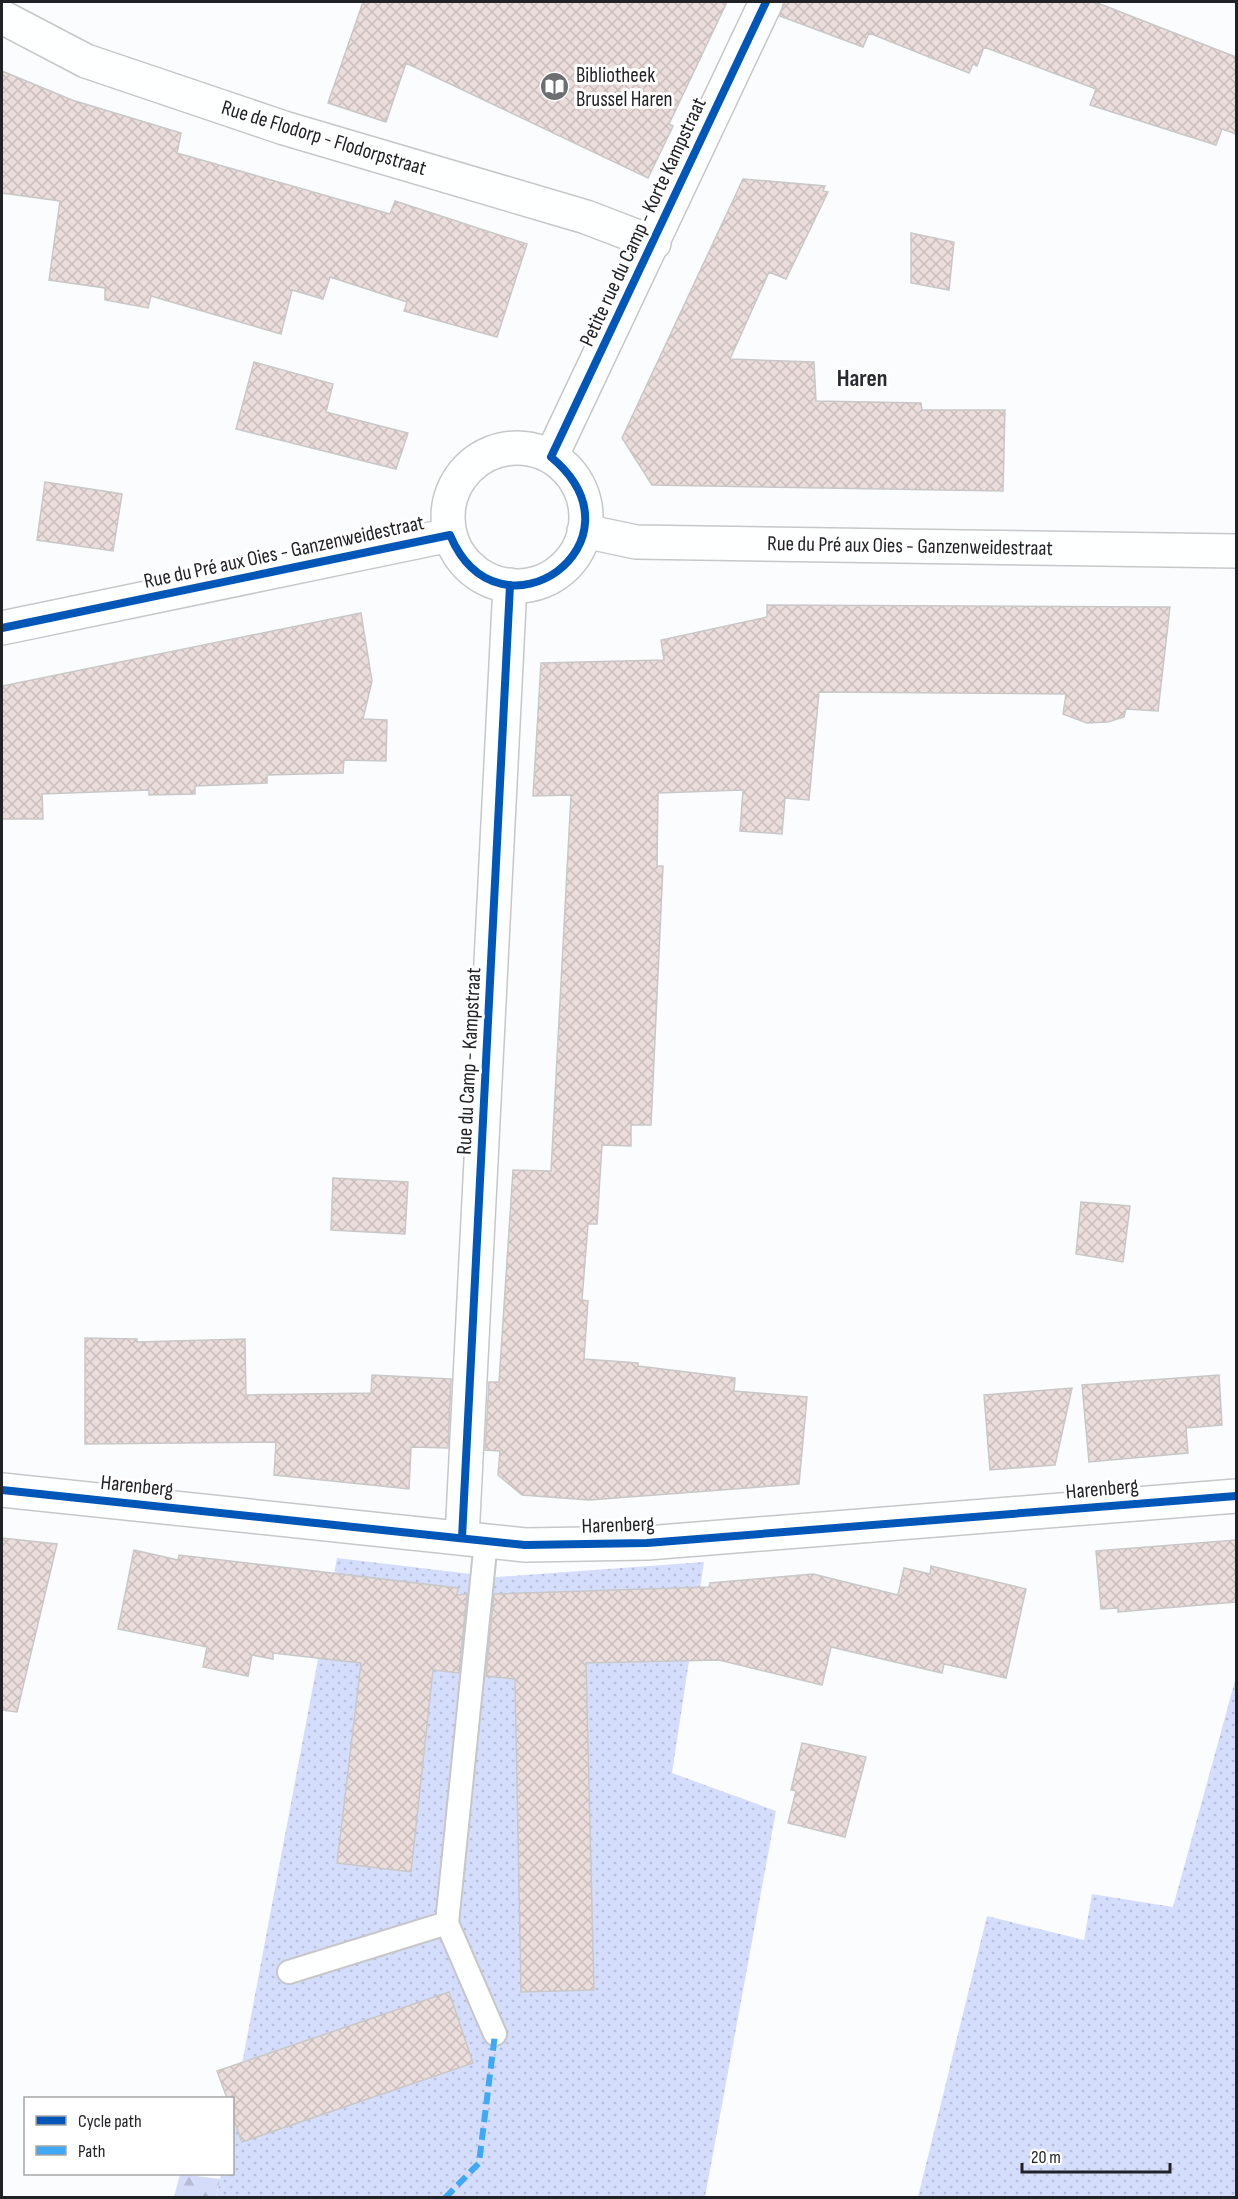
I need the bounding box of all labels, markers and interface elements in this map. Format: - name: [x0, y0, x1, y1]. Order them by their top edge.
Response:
- place label: Bibliotheek Brussel Haren: [576, 63, 673, 112]
- library icon: Bibliotheek Brussel Haren: [539, 71, 571, 103]
- street label: Petite rue du Camp - Korte Kampstraat: [574, 94, 712, 350]
- street label: Rue de Flodorp - Flodorpstraat: [218, 95, 430, 181]
- district label: Haren: [837, 364, 887, 393]
- street label: Rue du Pré aux Oies - Ganzenweidestraat: [142, 510, 426, 594]
- street label: Rue du Pré aux Oies - Ganzenweidestraat: [767, 531, 1053, 561]
- street label: Rue du Camp - Kampstraat: [452, 967, 486, 1155]
- street label: Harenberg: [99, 1470, 175, 1502]
- street label: Harenberg: [1065, 1473, 1139, 1505]
- street label: Harenberg: [581, 1511, 655, 1539]
- legend: [24, 2097, 234, 2175]
- text: Cycle path: [78, 2111, 142, 2132]
- scale bar: [1022, 2136, 1170, 2174]
- text: Path: [78, 2141, 106, 2162]
- text: 20 m: [1031, 2147, 1061, 2168]

